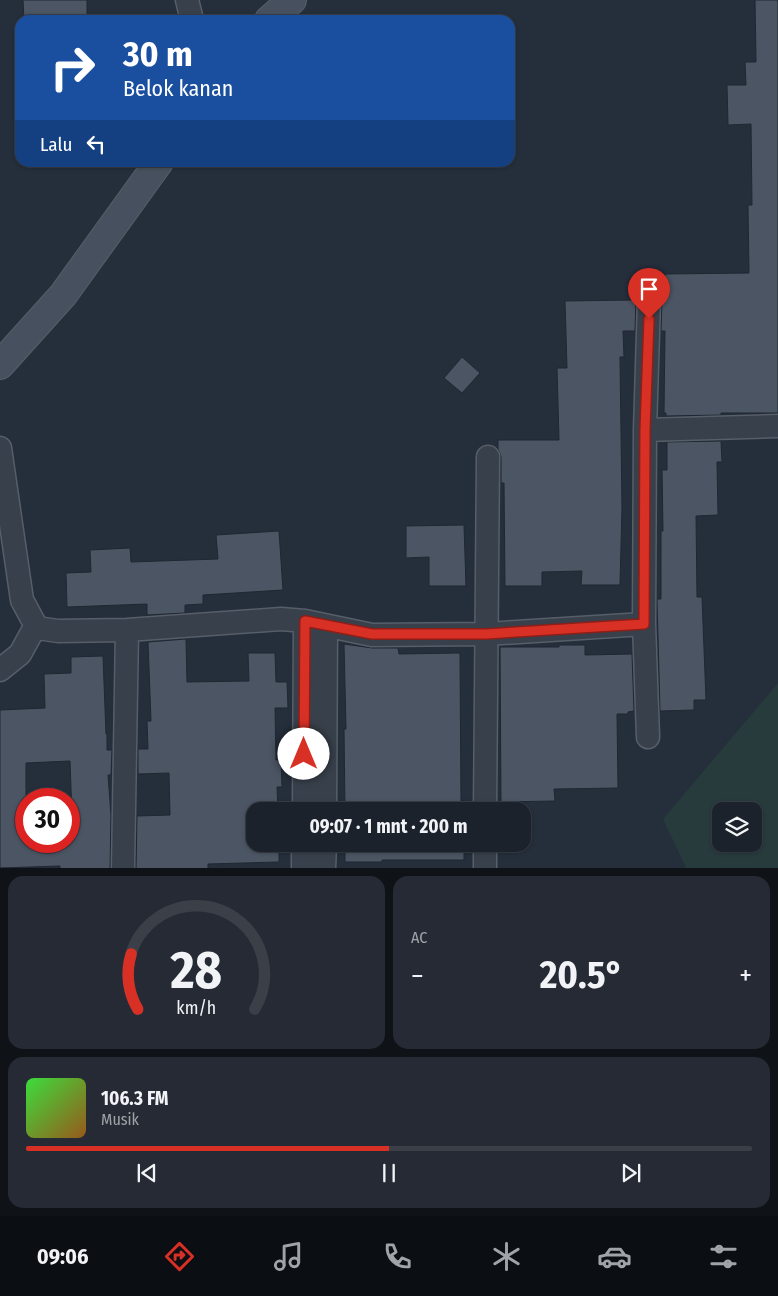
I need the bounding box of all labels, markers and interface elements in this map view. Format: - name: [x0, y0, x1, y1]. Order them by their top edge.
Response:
- text: 30 m: [123, 33, 193, 75]
- icon: right: [40, 35, 105, 100]
- text: Belok kanan: [123, 75, 233, 102]
- icon: left: [82, 130, 110, 158]
- text: Lalu: [40, 133, 72, 156]
- pin: [628, 268, 670, 319]
- icon: arrive: [635, 275, 663, 303]
- position arrow: [277, 727, 329, 779]
- speed limit sign: 30: [15, 788, 80, 853]
- map controls: [712, 802, 762, 852]
- button: layers: [712, 802, 762, 852]
- text: 09:07 · 1 mnt · 200 m: [309, 815, 468, 838]
- text: AC: [411, 928, 427, 947]
- text: 28: [170, 939, 222, 1002]
- text: 20.5°: [540, 952, 623, 998]
- text: −: [411, 959, 424, 992]
- text: +: [739, 959, 752, 992]
- text: km/h: [177, 997, 216, 1019]
- text: 106.3 FM: [101, 1087, 169, 1110]
- text: Musik: [101, 1110, 139, 1129]
- icon: previous: [133, 1159, 161, 1187]
- icon: pause: [375, 1159, 403, 1187]
- icon: next: [617, 1159, 645, 1187]
- icon: directions: [162, 1239, 197, 1274]
- icon: music: [271, 1239, 306, 1274]
- icon: phone: [380, 1239, 415, 1274]
- icon: climate: [489, 1239, 524, 1274]
- icon: car: [597, 1239, 632, 1274]
- icon: filters: [706, 1239, 741, 1274]
- text: 09:06: [37, 1243, 89, 1270]

